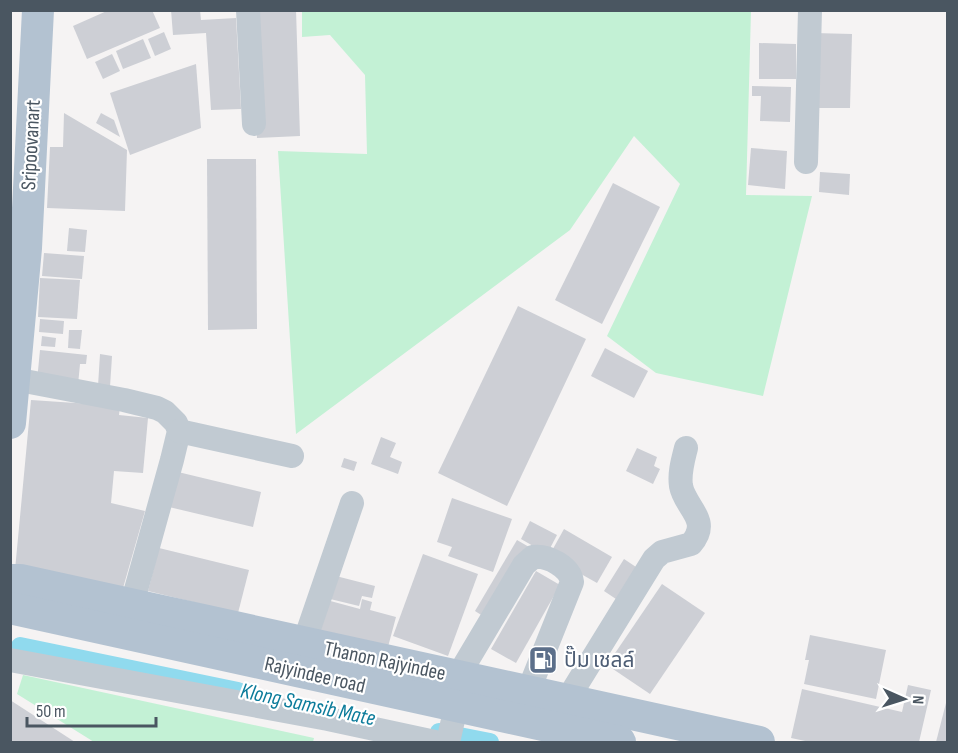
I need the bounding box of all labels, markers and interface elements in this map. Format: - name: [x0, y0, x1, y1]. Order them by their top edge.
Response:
- street label: Sripoovanart: [16, 99, 46, 191]
- street label: Thanon Rajyindee: [322, 636, 448, 686]
- fuel station icon: ปั๊ม เชลล์: [527, 644, 559, 676]
- place label: ปั๊ม เชลล์: [564, 645, 634, 673]
- street label: Rajyindee road: [262, 651, 368, 699]
- north arrow: [874, 669, 934, 729]
- water label: Klong Samsib Mate: [238, 678, 378, 733]
- scale bar: [27, 690, 156, 728]
- text: N: [908, 695, 927, 704]
- text: 50 m: [36, 701, 66, 722]

